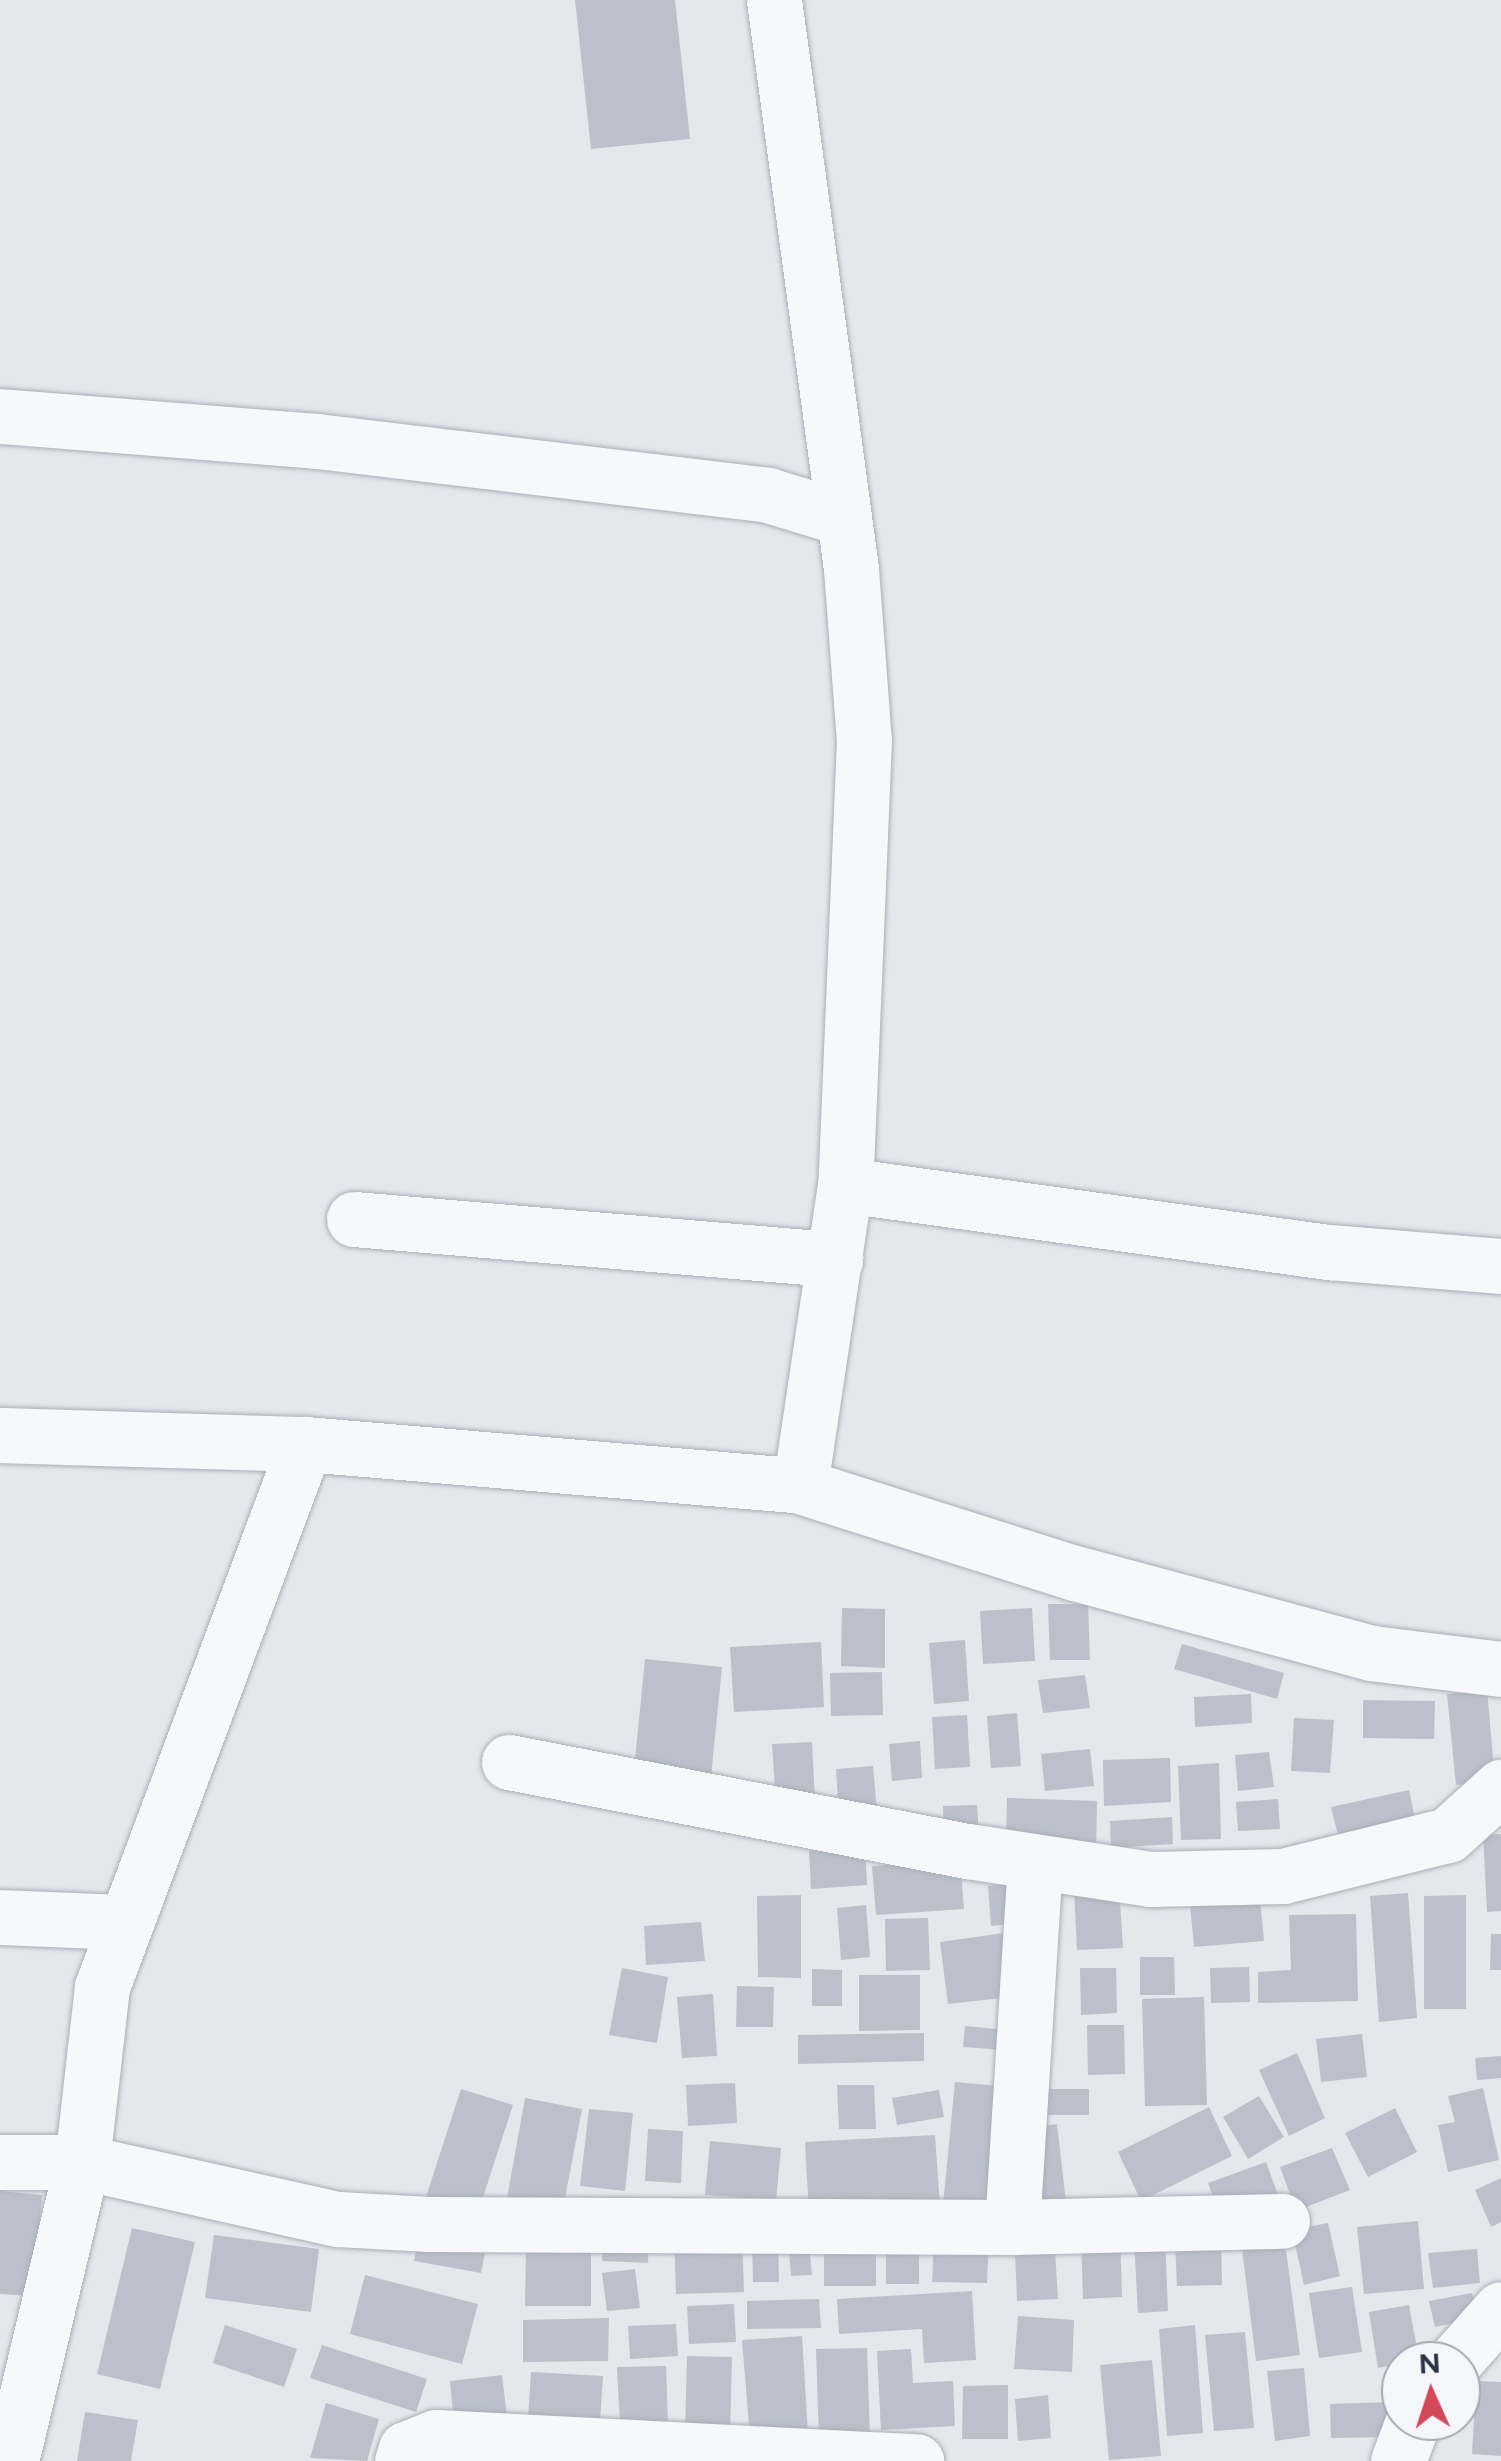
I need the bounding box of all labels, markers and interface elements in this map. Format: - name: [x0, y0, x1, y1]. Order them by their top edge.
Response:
- north arrow: [1381, 2341, 1481, 2441]
- text: N: [1418, 2345, 1441, 2381]

